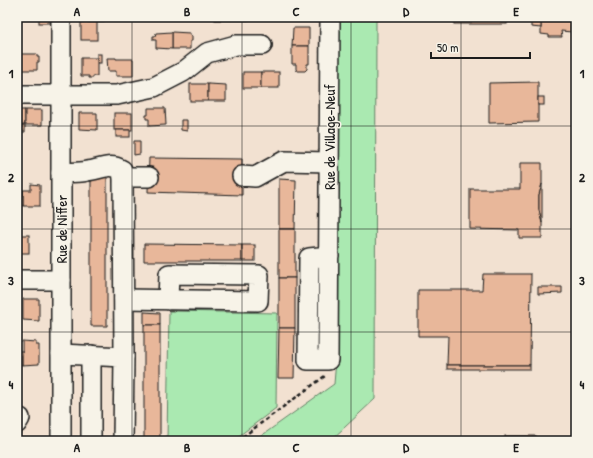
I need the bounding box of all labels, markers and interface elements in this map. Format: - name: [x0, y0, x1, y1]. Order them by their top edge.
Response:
- text: A: [74, 2, 81, 20]
- text: B: [184, 2, 191, 20]
- text: C: [292, 2, 300, 20]
- text: D: [403, 2, 410, 20]
- text: E: [513, 2, 519, 20]
- scale bar: [431, 34, 530, 60]
- text: 50 m: [437, 39, 458, 56]
- text: 1: [9, 64, 14, 82]
- text: 1: [580, 64, 585, 82]
- street label: Rue de Village-Neuf: [319, 84, 340, 190]
- text: 2: [8, 168, 15, 186]
- text: 2: [579, 168, 586, 186]
- street label: Rue de Niffer: [51, 195, 72, 263]
- text: 3: [8, 271, 14, 289]
- text: 3: [579, 271, 585, 289]
- text: 4: [9, 375, 14, 393]
- text: 4: [580, 375, 585, 393]
- text: A: [74, 438, 81, 456]
- text: B: [184, 438, 191, 456]
- text: C: [292, 438, 300, 456]
- text: D: [403, 438, 410, 456]
- text: E: [513, 438, 519, 456]

